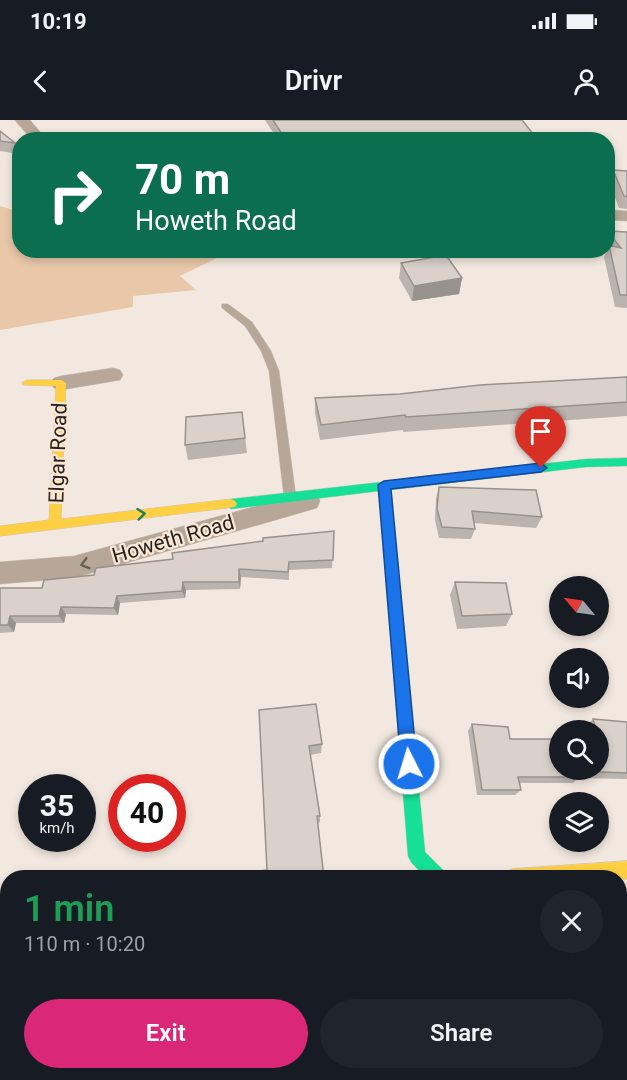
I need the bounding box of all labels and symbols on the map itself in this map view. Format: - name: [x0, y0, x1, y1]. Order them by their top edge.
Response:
- street label: Elgar Road: [44, 402, 72, 504]
- pin: [515, 406, 566, 468]
- one-way arrow: [137, 508, 146, 520]
- street label: Howeth Road: [109, 510, 237, 568]
- one-way arrow: [80, 557, 91, 569]
- north arrow: [549, 576, 609, 636]
- position arrow: [377, 732, 441, 796]
- speed limit sign: 40: [108, 774, 186, 852]

